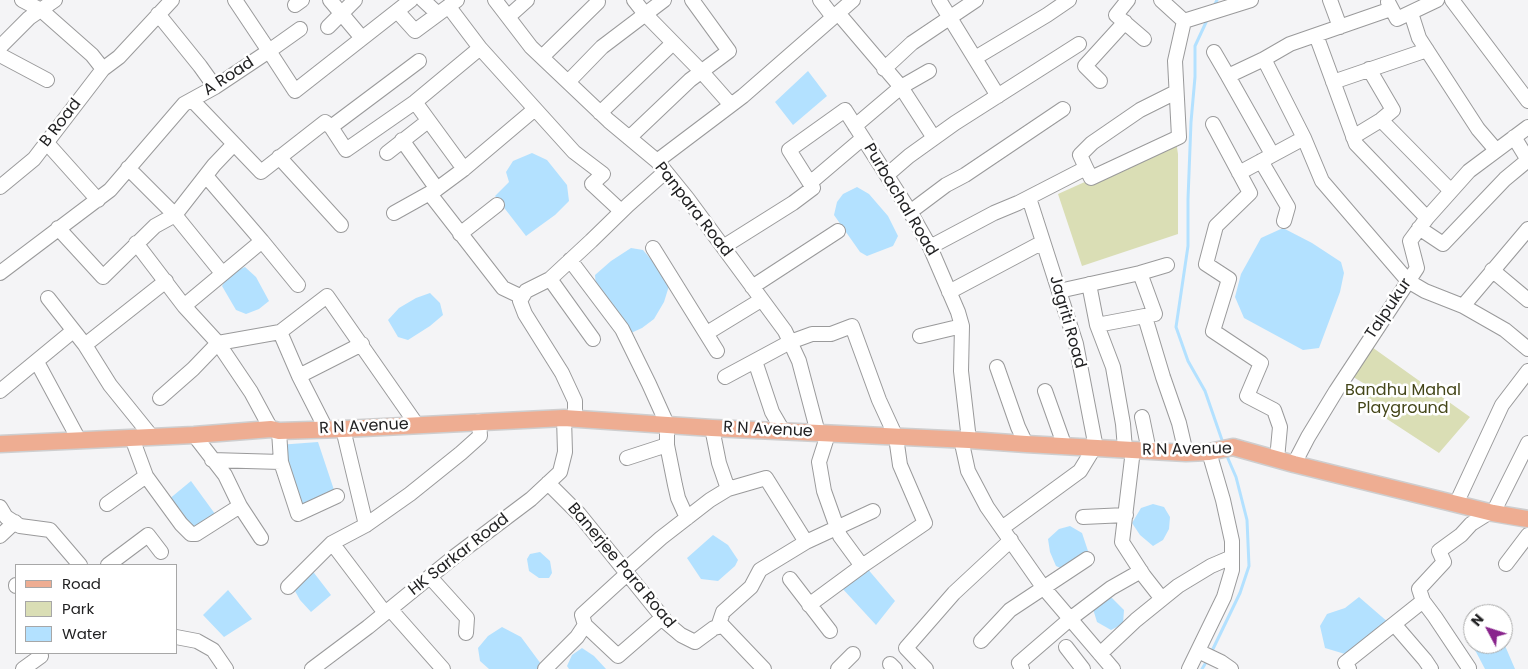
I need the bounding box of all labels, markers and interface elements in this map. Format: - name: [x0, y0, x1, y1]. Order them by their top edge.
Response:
- street label: A Road: [200, 54, 258, 100]
- street label: B Road: [36, 95, 86, 151]
- street label: Purbachal Road: [859, 140, 941, 260]
- street label: Panpara Road: [650, 159, 736, 261]
- street label: Jagriti Road: [1045, 273, 1089, 371]
- street label: Talpukur: [1362, 275, 1416, 343]
- park label: Bandhu Mahal Playground: [1345, 381, 1461, 419]
- street label: R N Avenue: [319, 415, 409, 439]
- street label: R N Avenue: [723, 418, 813, 442]
- street label: R N Avenue: [1142, 440, 1232, 460]
- street label: Banerjee Para Road: [563, 499, 679, 633]
- street label: HK Sarkar Road: [405, 510, 513, 600]
- legend: [15, 564, 178, 654]
- text: Road: [62, 573, 101, 594]
- text: Park: [62, 598, 94, 619]
- north arrow: [1463, 604, 1513, 654]
- text: N: [1466, 610, 1488, 630]
- text: Water: [62, 623, 107, 644]

